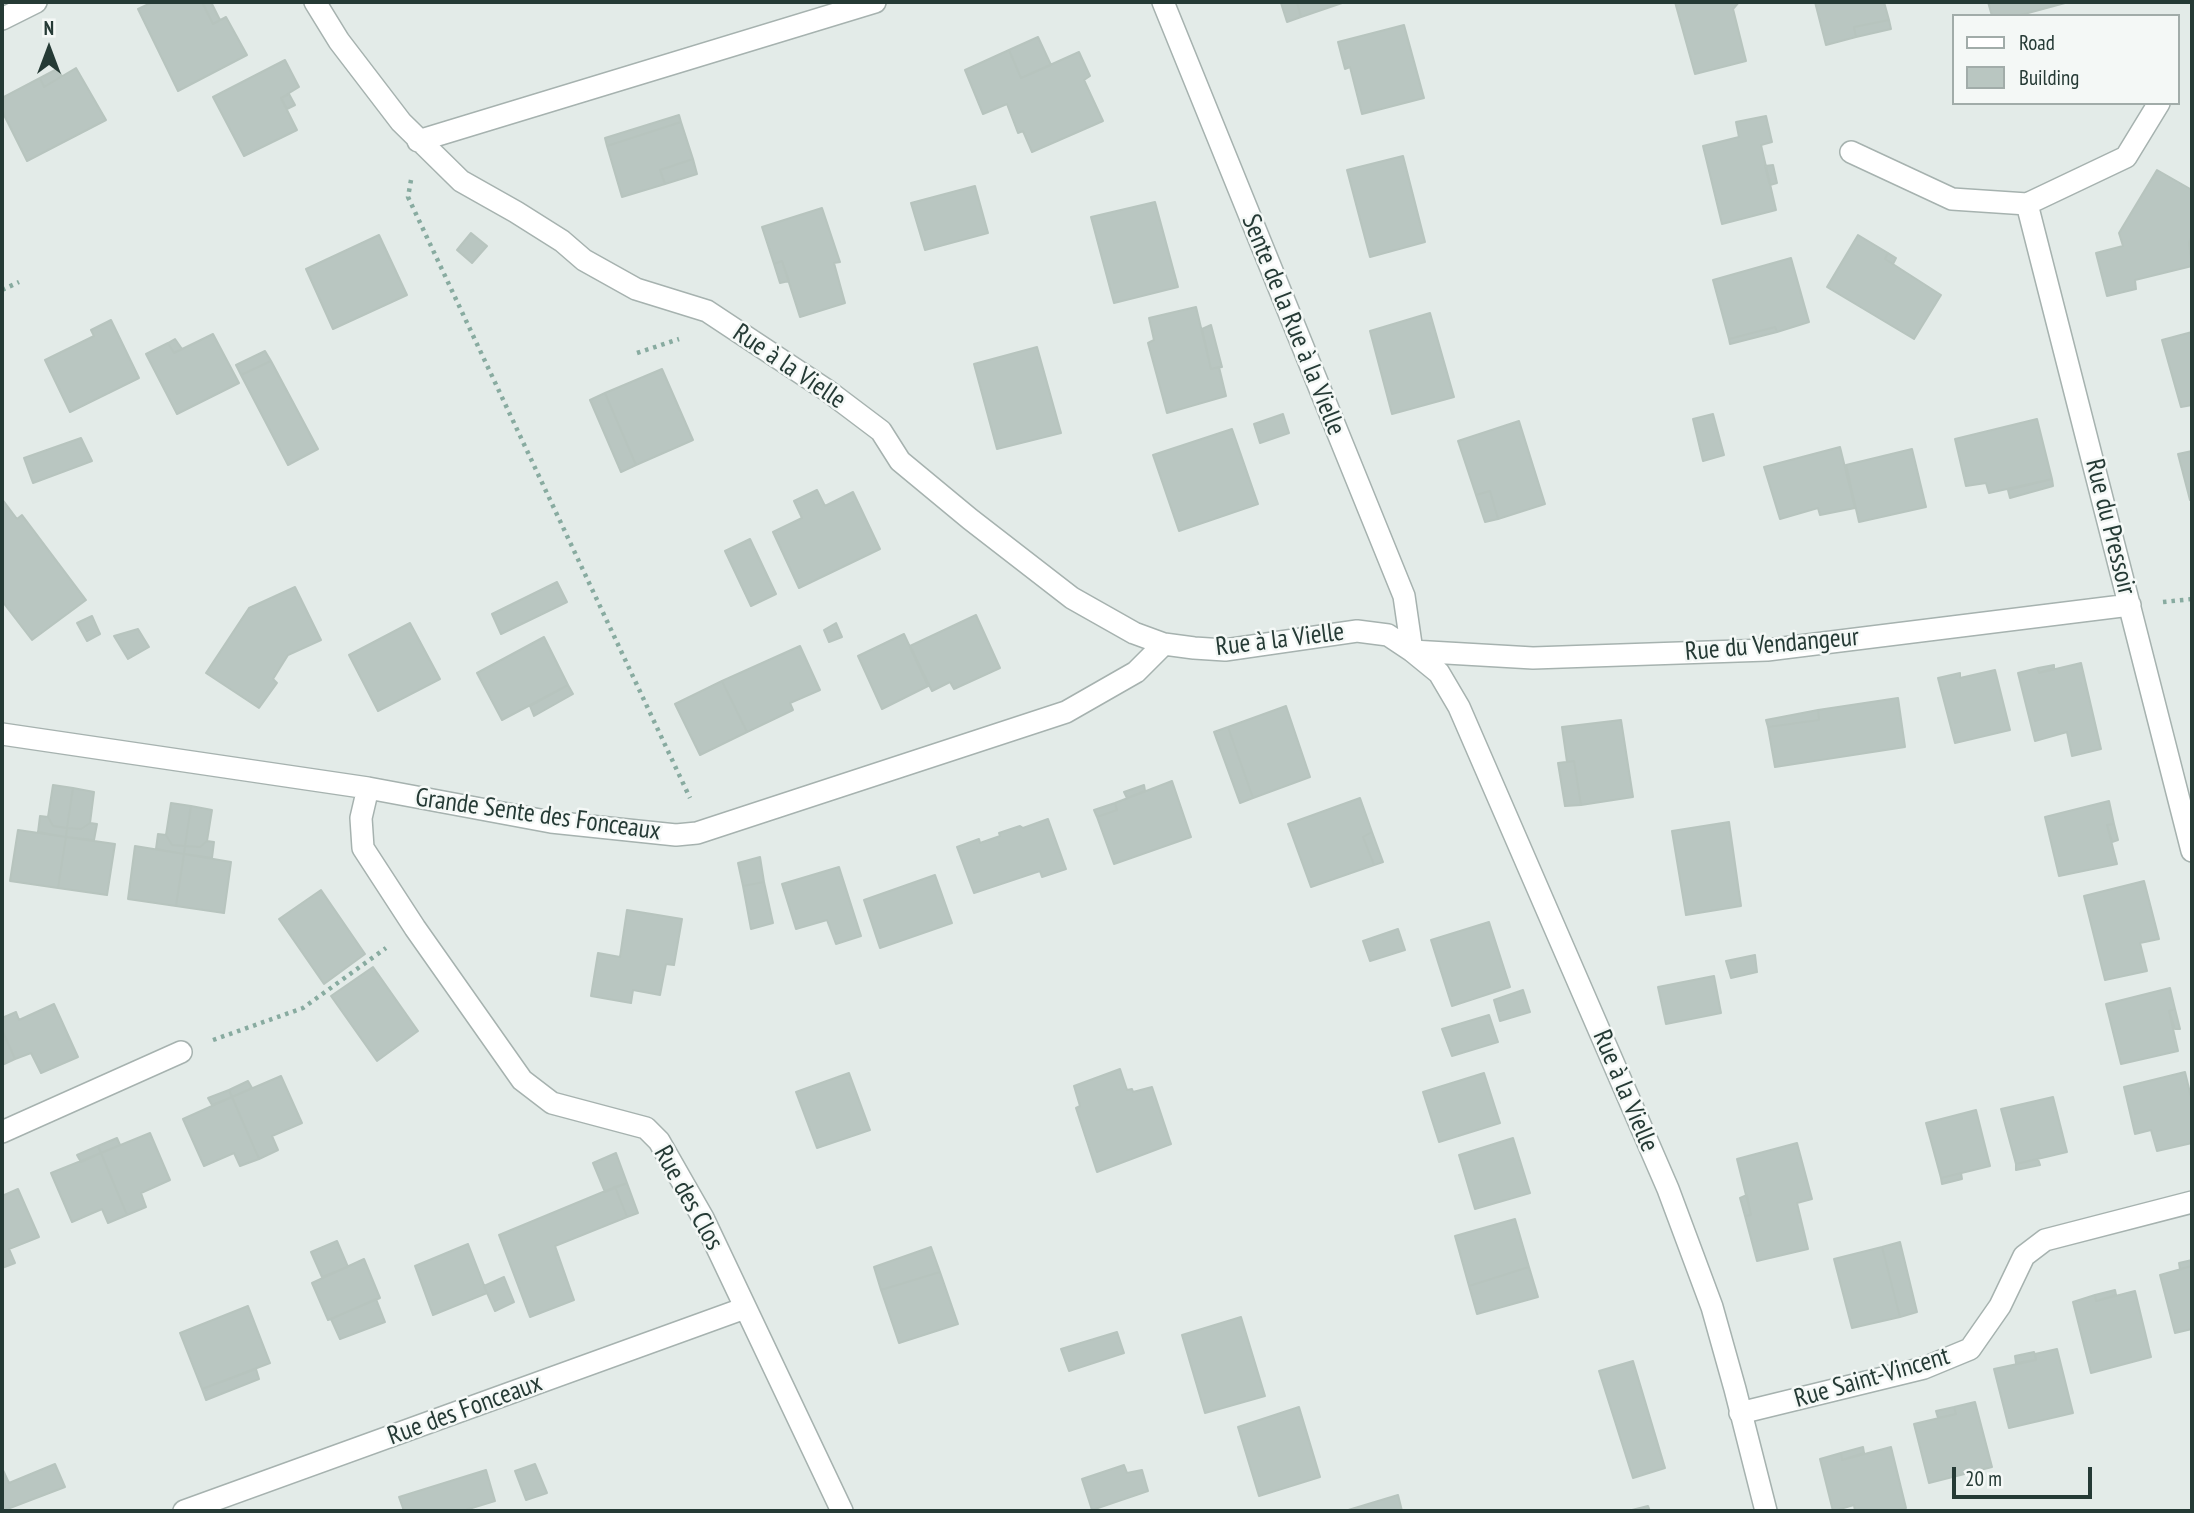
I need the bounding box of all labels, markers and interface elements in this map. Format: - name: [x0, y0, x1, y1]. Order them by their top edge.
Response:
- north arrow: [14, 14, 84, 84]
- legend: [1952, 14, 2180, 105]
- text: N: [44, 16, 54, 40]
- text: Road: [2019, 29, 2055, 56]
- text: Building: [2019, 64, 2079, 91]
- street label: Sente de la Rue à la Vielle: [1234, 210, 1352, 440]
- street label: Rue à la Vielle: [727, 318, 851, 416]
- street label: Rue du Pressoir: [2078, 456, 2142, 598]
- street label: Rue à la Vielle: [1214, 617, 1346, 663]
- street label: Rue du Vendangeur: [1684, 622, 1860, 668]
- street label: Grande Sente des Fonceaux: [413, 782, 663, 848]
- street label: Rue à la Vielle: [1585, 1025, 1665, 1157]
- street label: Rue des Clos: [647, 1140, 729, 1256]
- street label: Rue Saint-Vincent: [1791, 1341, 1953, 1415]
- street label: Rue des Fonceaux: [384, 1368, 546, 1452]
- scale bar: [1956, 1454, 2096, 1498]
- text: 20 m: [1965, 1465, 2002, 1492]

